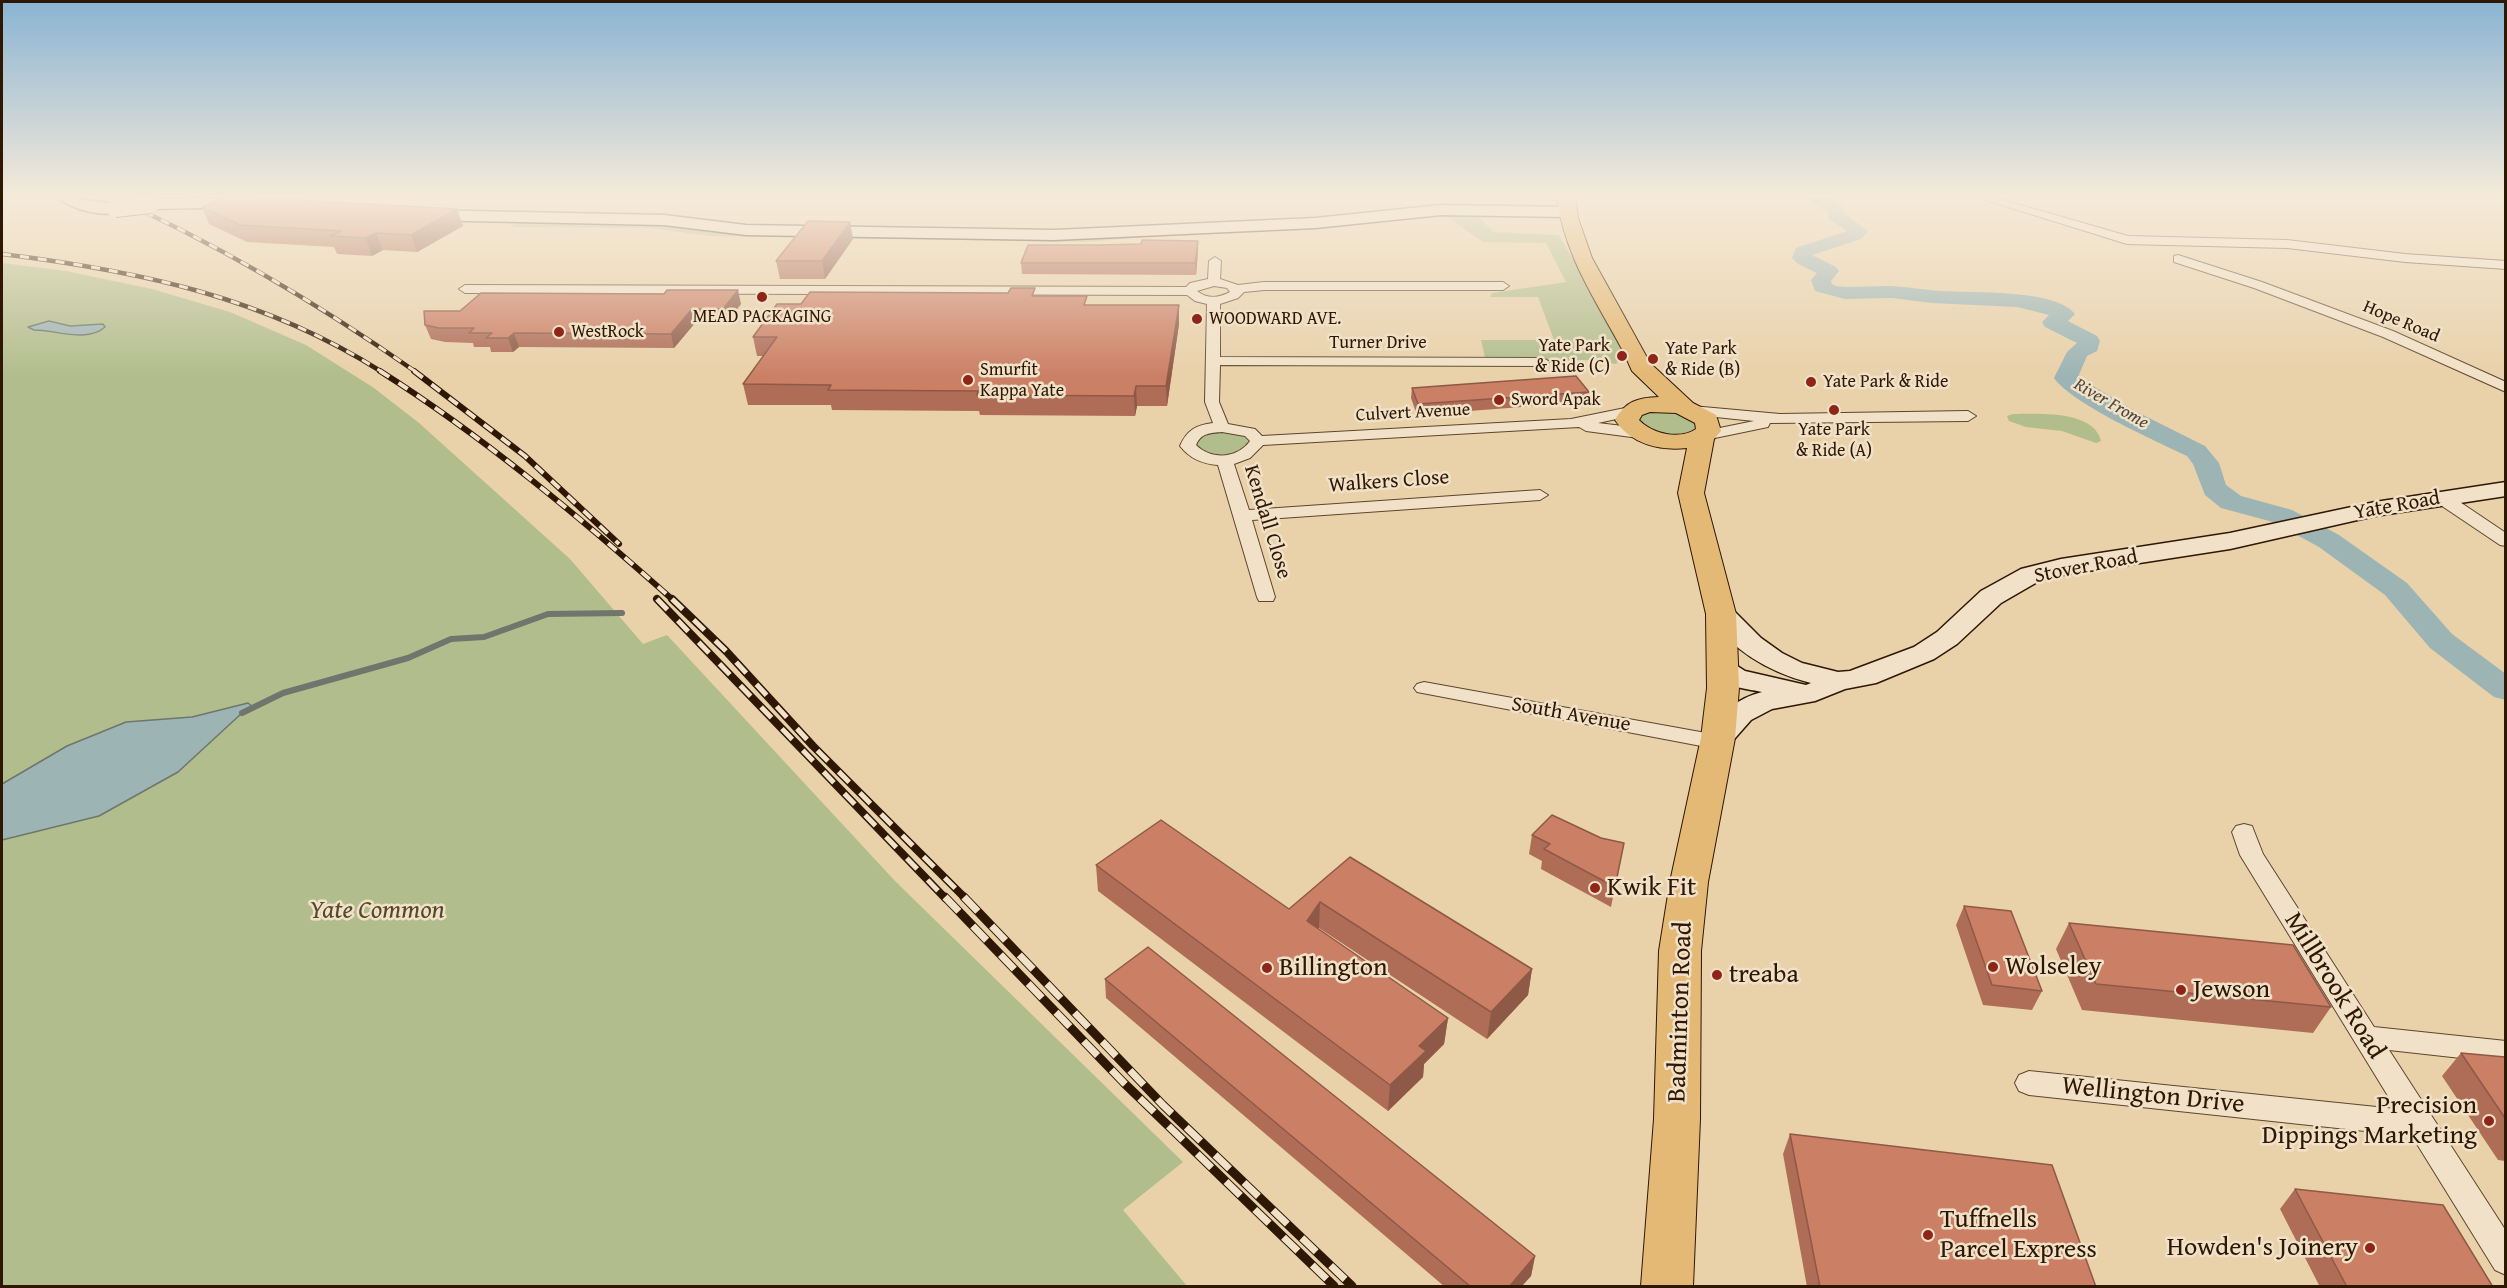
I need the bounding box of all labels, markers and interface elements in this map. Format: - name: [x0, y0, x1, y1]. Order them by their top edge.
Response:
- marker: MEAD PACKAGING: [755, 290, 769, 304]
- street label: Hope Road: [2360, 296, 2442, 348]
- place label: MEAD PACKAGING: [693, 306, 831, 328]
- place label: WOODWARD AVE.: [1209, 308, 1341, 330]
- marker: WOODWARD AVE.: [1190, 312, 1204, 326]
- place label: WestRock: [571, 321, 644, 343]
- marker: WestRock: [552, 325, 566, 339]
- street label: Turner Drive: [1329, 332, 1427, 354]
- place label: Yate Park & Ride (C): [1535, 335, 1610, 378]
- place label: Yate Park & Ride (B): [1665, 338, 1740, 380]
- marker: Yate Park & Ride (C): [1615, 349, 1629, 363]
- marker: Yate Park & Ride (B): [1646, 352, 1660, 366]
- place label: Smurfit Kappa Yate: [980, 359, 1064, 401]
- place label: Yate Park & Ride: [1823, 371, 1948, 393]
- marker: Smurfit Kappa Yate: [961, 373, 975, 387]
- water label: River Frome: [2070, 374, 2152, 434]
- marker: Yate Park & Ride: [1804, 375, 1818, 389]
- place label: Sword Apak: [1511, 389, 1601, 411]
- marker: Sword Apak: [1492, 393, 1506, 407]
- street label: Culvert Avenue: [1355, 399, 1471, 427]
- marker: Yate Park & Ride (A): [1827, 403, 1841, 417]
- place label: Yate Park & Ride (A): [1796, 419, 1872, 462]
- street label: Kendall Close: [1238, 462, 1296, 582]
- street label: Walkers Close: [1328, 465, 1450, 499]
- street label: Yate Road: [2352, 486, 2442, 526]
- street label: Stover Road: [2032, 545, 2140, 589]
- street label: South Avenue: [1509, 692, 1633, 738]
- place label: Kwik Fit: [1607, 872, 1696, 904]
- marker: Kwik Fit: [1588, 881, 1602, 895]
- park label: Yate Common: [309, 895, 445, 927]
- street label: Millbrook Road: [2277, 907, 2391, 1065]
- street label: Badminton Road: [1662, 921, 1700, 1103]
- place label: Wolseley: [2005, 951, 2102, 983]
- place label: Billington: [1279, 952, 1388, 984]
- place label: treaba: [1729, 959, 1799, 991]
- marker: Wolseley: [1986, 960, 2000, 974]
- marker: Billington: [1260, 961, 1274, 975]
- marker: treaba: [1710, 968, 1724, 982]
- place label: Jewson: [2193, 974, 2270, 1006]
- marker: Jewson: [2174, 983, 2188, 997]
- street label: Wellington Drive: [2060, 1071, 2246, 1121]
- place label: Precision Dippings Marketing: [2262, 1090, 2477, 1152]
- marker: Precision Dippings Marketing: [2482, 1114, 2496, 1128]
- place label: Tuffnells Parcel Express: [1940, 1204, 2097, 1266]
- marker: Tuffnells Parcel Express: [1921, 1228, 1935, 1242]
- place label: Howden's Joinery: [2167, 1232, 2358, 1264]
- marker: Howden's Joinery: [2363, 1241, 2377, 1255]

